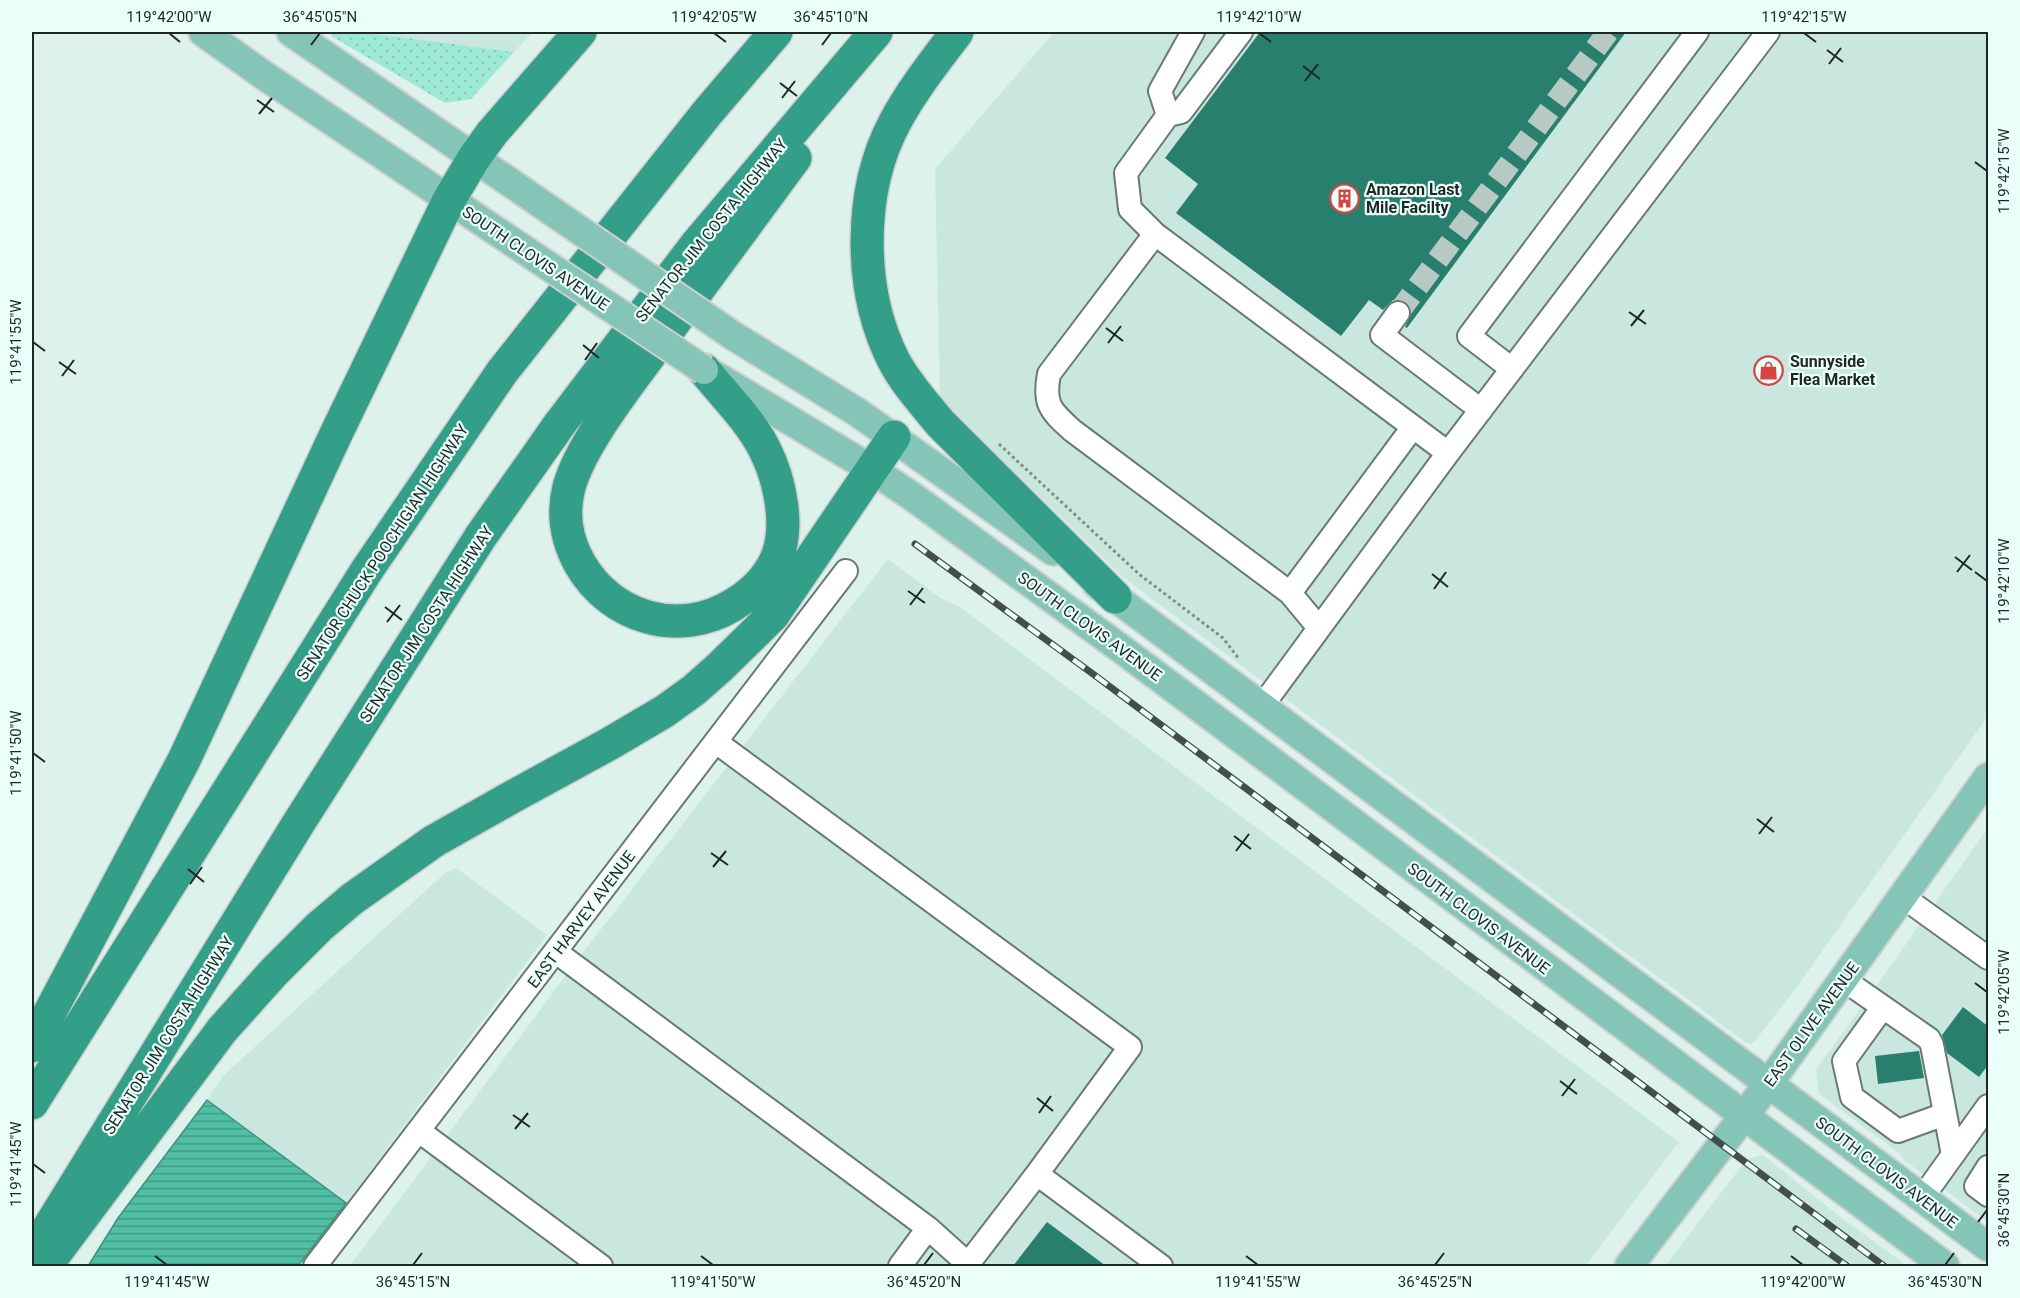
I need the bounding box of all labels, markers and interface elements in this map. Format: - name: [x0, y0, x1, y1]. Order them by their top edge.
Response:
- text: 119°42'00"W: [126, 8, 212, 26]
- text: 36°45'05"N: [283, 8, 357, 26]
- text: 119°42'05"W: [671, 8, 757, 26]
- text: 36°45'10"N: [794, 8, 868, 26]
- text: 119°42'10"W: [1216, 8, 1302, 26]
- text: 119°42'15"W: [1761, 8, 1847, 26]
- text: 119°42'15"W: [1995, 128, 2013, 214]
- street label: SENATOR JIM COSTA HIGHWAY: [632, 135, 792, 326]
- place label: Amazon Last Mile Facilty: [1366, 180, 1460, 217]
- building icon: Amazon Last Mile Facilty: [1329, 182, 1361, 214]
- street label: SOUTH CLOVIS AVENUE: [459, 202, 613, 315]
- text: 119°41'55"W: [7, 299, 25, 385]
- place label: Sunnyside Flea Market: [1790, 352, 1876, 389]
- shop icon: Sunnyside Flea Market: [1753, 354, 1785, 386]
- street label: SENATOR CHUCK POOCHIGIAN HIGHWAY: [292, 421, 473, 684]
- street label: SENATOR JIM COSTA HIGHWAY: [356, 522, 497, 726]
- text: 119°42'10"W: [1995, 538, 2013, 624]
- street label: SOUTH CLOVIS AVENUE: [1014, 568, 1165, 685]
- text: 119°41'50"W: [7, 710, 25, 796]
- street label: EAST HARVEY AVENUE: [524, 847, 639, 992]
- street label: SOUTH CLOVIS AVENUE: [1404, 859, 1554, 978]
- street label: SENATOR JIM COSTA HIGHWAY: [99, 932, 238, 1138]
- text: 119°42'05"W: [1995, 949, 2013, 1035]
- street label: EAST OLIVE AVENUE: [1760, 958, 1863, 1090]
- street label: SOUTH CLOVIS AVENUE: [1812, 1113, 1962, 1232]
- text: 119°41'45"W: [7, 1121, 25, 1207]
- text: 36°45'30"N: [1995, 1173, 2013, 1247]
- text: 119°41'45"W: [124, 1273, 210, 1291]
- text: 36°45'15"N: [376, 1273, 450, 1291]
- text: 119°41'50"W: [670, 1273, 756, 1291]
- text: 36°45'20"N: [887, 1273, 961, 1291]
- text: 119°41'55"W: [1215, 1273, 1301, 1291]
- text: 36°45'25"N: [1398, 1273, 1472, 1291]
- text: 119°42'00"W: [1760, 1273, 1846, 1291]
- text: 36°45'30"N: [1908, 1273, 1982, 1291]

